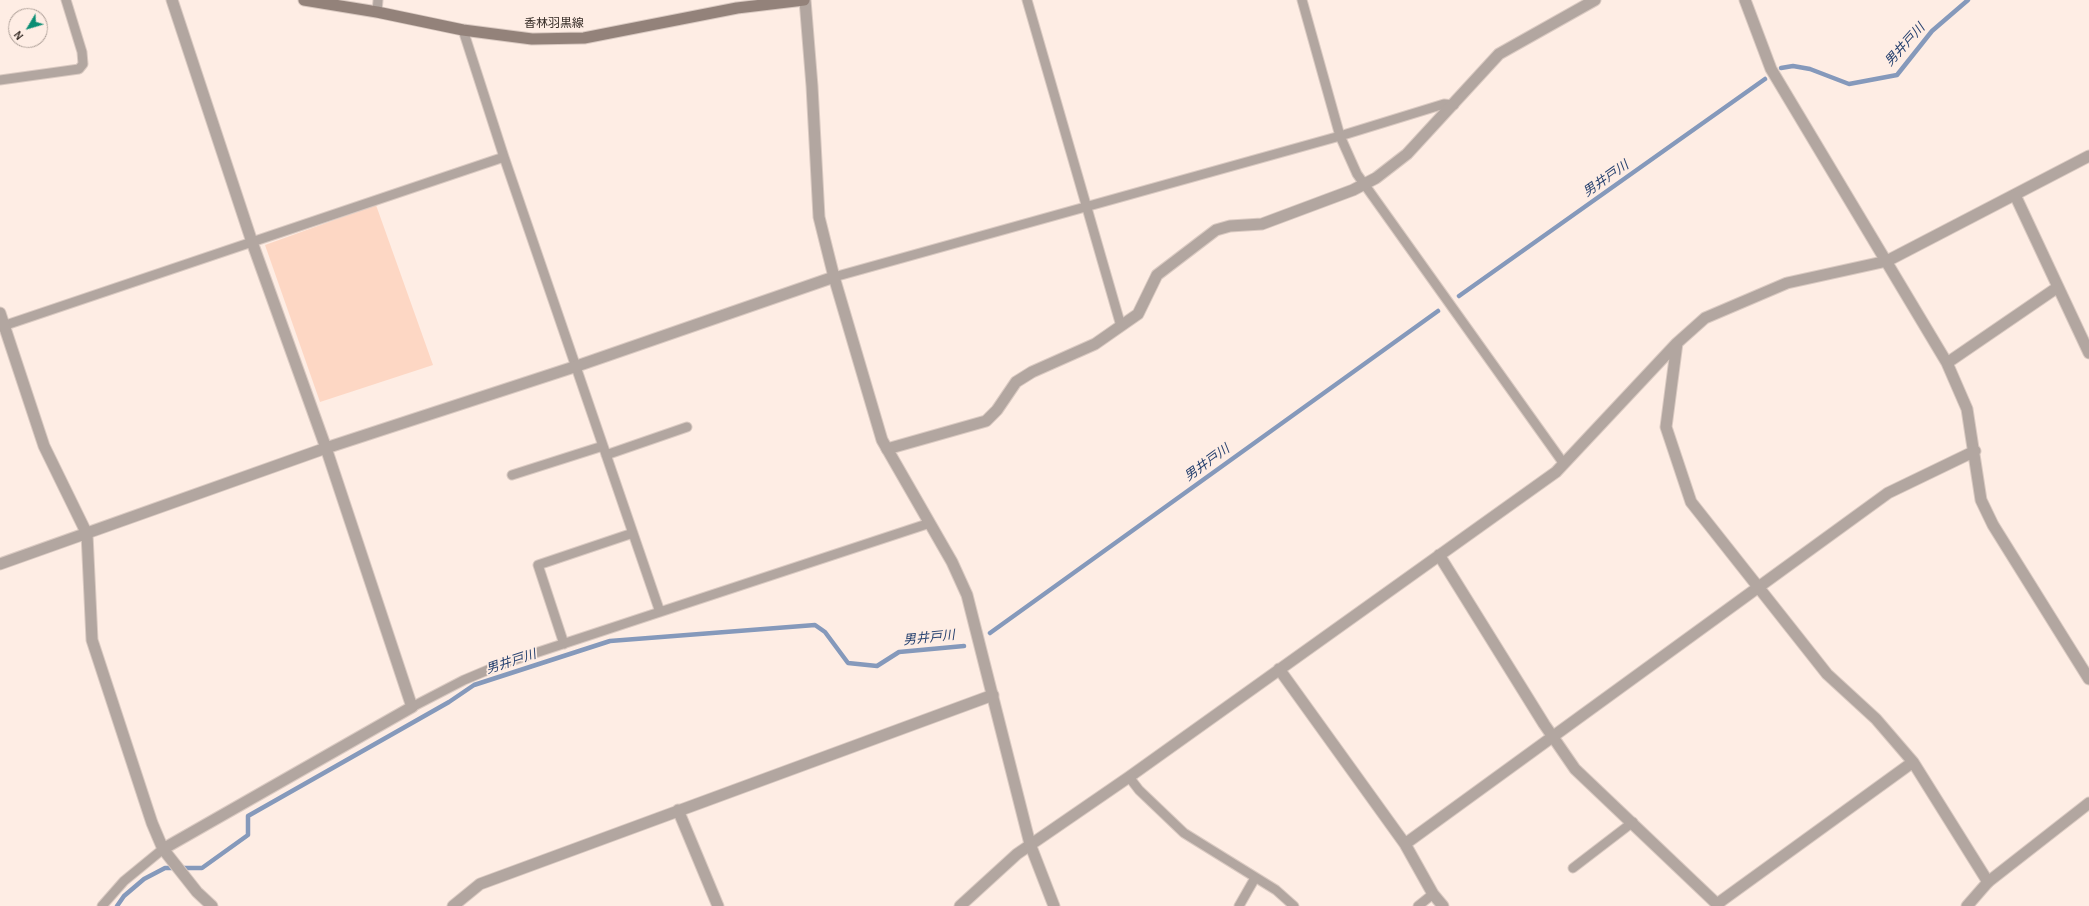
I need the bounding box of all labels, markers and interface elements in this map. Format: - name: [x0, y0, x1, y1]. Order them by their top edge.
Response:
- north arrow: [8, 8, 48, 48]
- street label: 香林羽黒線: [524, 17, 584, 31]
- water label: 男井戸川: [1882, 20, 1928, 70]
- text: N: [11, 28, 26, 42]
- water label: 男井戸川: [1580, 158, 1632, 200]
- water label: 男井戸川: [1181, 441, 1233, 485]
- water label: 男井戸川: [902, 628, 956, 648]
- water label: 男井戸川: [484, 647, 538, 677]

